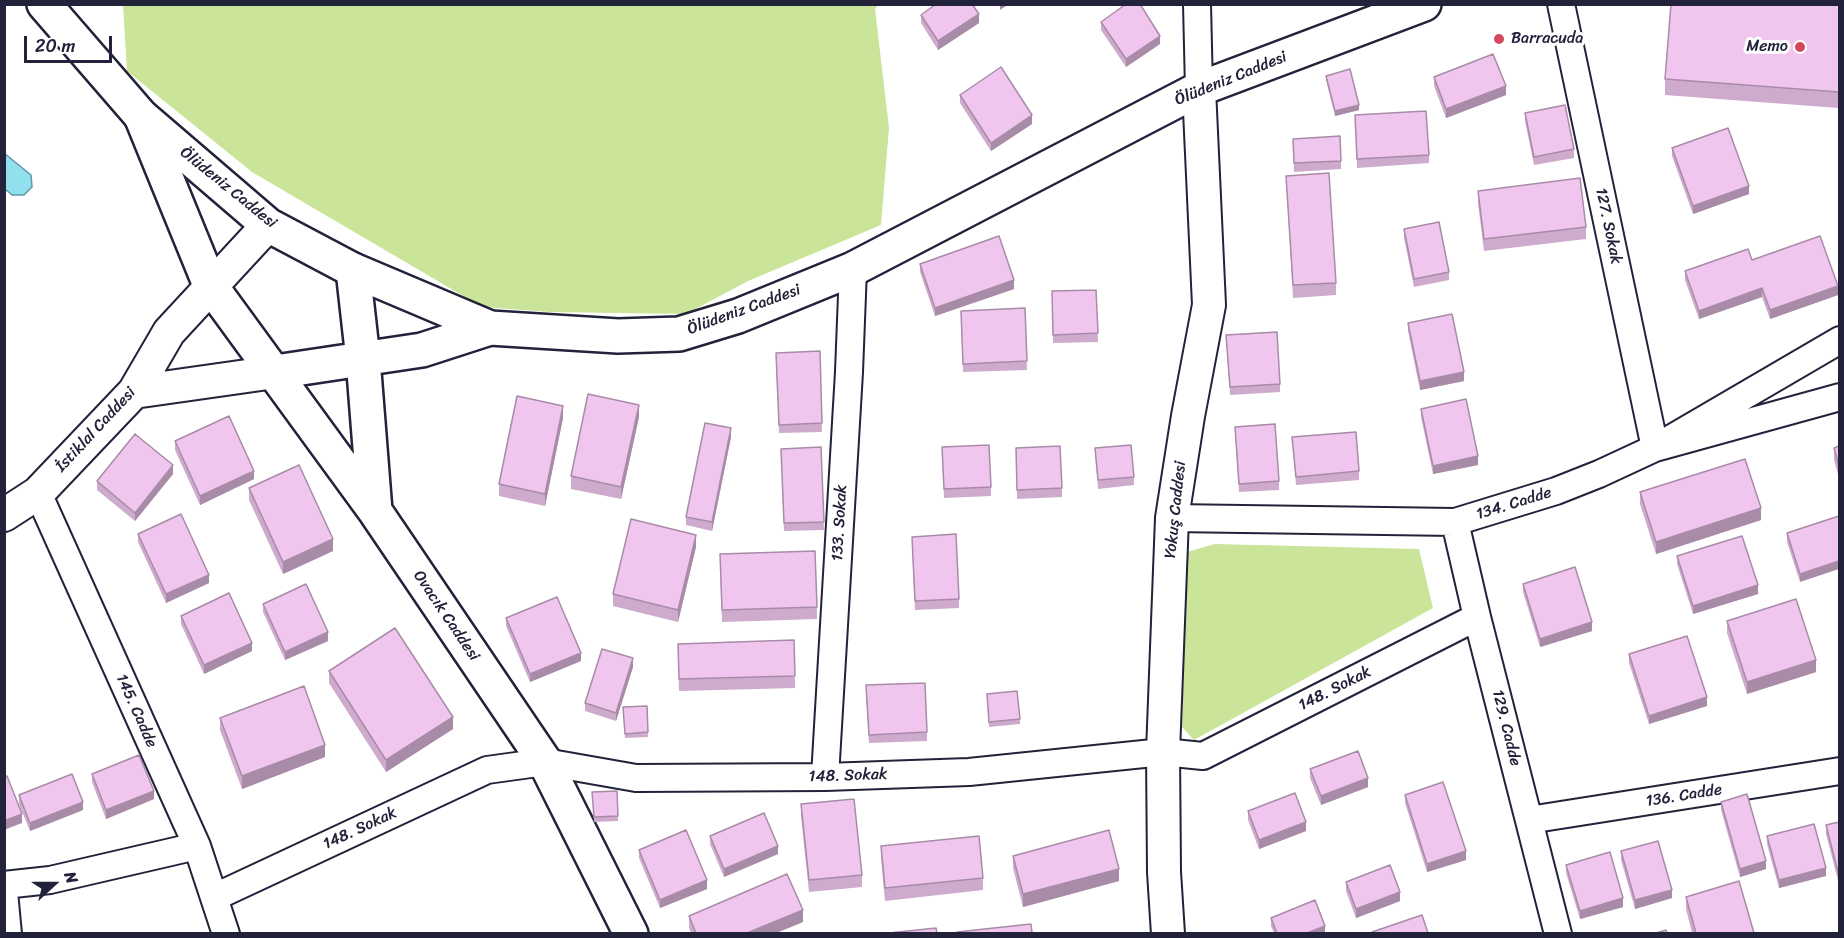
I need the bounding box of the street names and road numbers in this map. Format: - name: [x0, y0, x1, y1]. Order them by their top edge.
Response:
- street label: Ölüdeniz Caddesi: [1172, 48, 1290, 110]
- street label: Ölüdeniz Caddesi: [176, 143, 280, 233]
- street label: 127. Sokak: [1591, 186, 1625, 266]
- street label: Ölüdeniz Caddesi: [685, 281, 803, 339]
- street label: İstiklal Caddesi: [52, 384, 140, 476]
- street label: Yokuş Caddesi: [1161, 460, 1191, 560]
- street label: 134. Cadde: [1474, 483, 1554, 525]
- street label: 133. Sokak: [828, 484, 852, 562]
- street label: Ovacık Caddesi: [409, 567, 483, 665]
- street label: 148. Sokak: [1296, 663, 1374, 715]
- street label: 145. Cadde: [111, 671, 161, 751]
- street label: 129. Cadde: [1487, 688, 1525, 768]
- street label: 148. Sokak: [808, 765, 888, 787]
- street label: 136. Cadde: [1645, 781, 1723, 811]
- street label: 148. Sokak: [320, 804, 400, 854]

